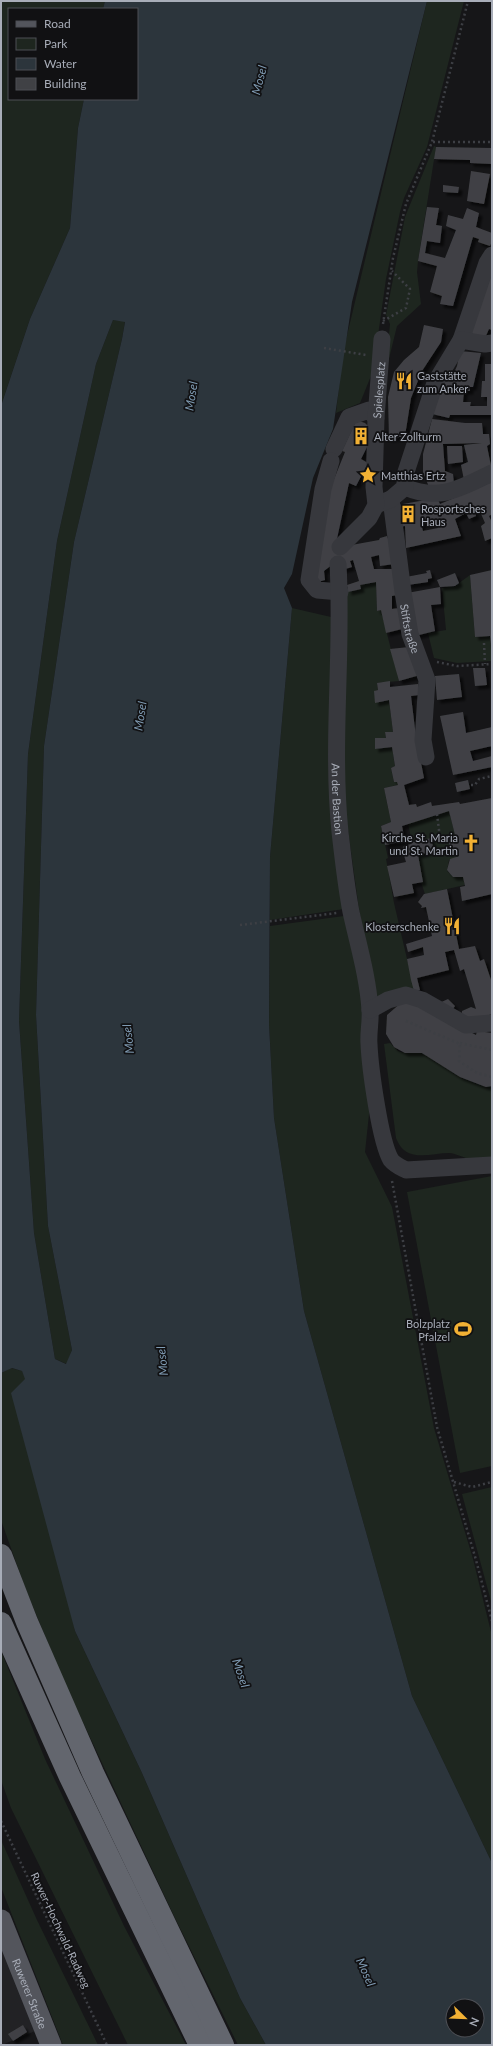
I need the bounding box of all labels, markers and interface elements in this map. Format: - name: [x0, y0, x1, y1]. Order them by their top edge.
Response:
- legend: [8, 8, 138, 100]
- text: Road: [44, 16, 71, 31]
- text: Park: [44, 36, 68, 51]
- text: Water: [44, 56, 77, 71]
- water label: Mosel: [248, 64, 270, 96]
- text: Building: [44, 76, 87, 91]
- street label: Spielesplatz: [369, 361, 387, 419]
- place label: Gaststätte zum Anker: [417, 369, 468, 395]
- restaurant icon: Gaststätte zum Anker: [394, 371, 414, 391]
- water label: Mosel: [181, 380, 201, 412]
- building icon: Alter Zollturm: [351, 426, 371, 446]
- place label: Alter Zollturm: [374, 430, 441, 443]
- place icon: Matthias Ertz: [358, 465, 378, 485]
- place label: Matthias Ertz: [381, 469, 445, 482]
- place label: Rosportsches Haus: [421, 502, 486, 528]
- building icon: Rosportsches Haus: [398, 504, 418, 524]
- street label: Stiftstraße: [399, 603, 423, 655]
- water label: Mosel: [130, 700, 150, 732]
- street label: An der Bastion: [330, 763, 347, 835]
- place label: Kirche St. Maria und St. Martin: [382, 831, 458, 857]
- church icon: Kirche St. Maria und St. Martin: [461, 833, 481, 853]
- restaurant icon: Klosterschenke: [442, 916, 462, 936]
- place label: Klosterschenke: [365, 920, 439, 933]
- water label: Mosel: [119, 1023, 137, 1055]
- place label: Bolzplatz Pfalzel: [406, 1317, 450, 1343]
- sports icon: Bolzplatz Pfalzel: [453, 1319, 473, 1339]
- water label: Mosel: [153, 1345, 171, 1377]
- water label: Mosel: [229, 1657, 253, 1690]
- street label: Ruwer-Hochwald-Radweg: [28, 1870, 94, 1990]
- water label: Mosel: [353, 1955, 379, 1989]
- street label: Ruwerer Straße: [10, 1956, 50, 2031]
- north arrow: [445, 1998, 485, 2038]
- text: N: [467, 2016, 482, 2029]

